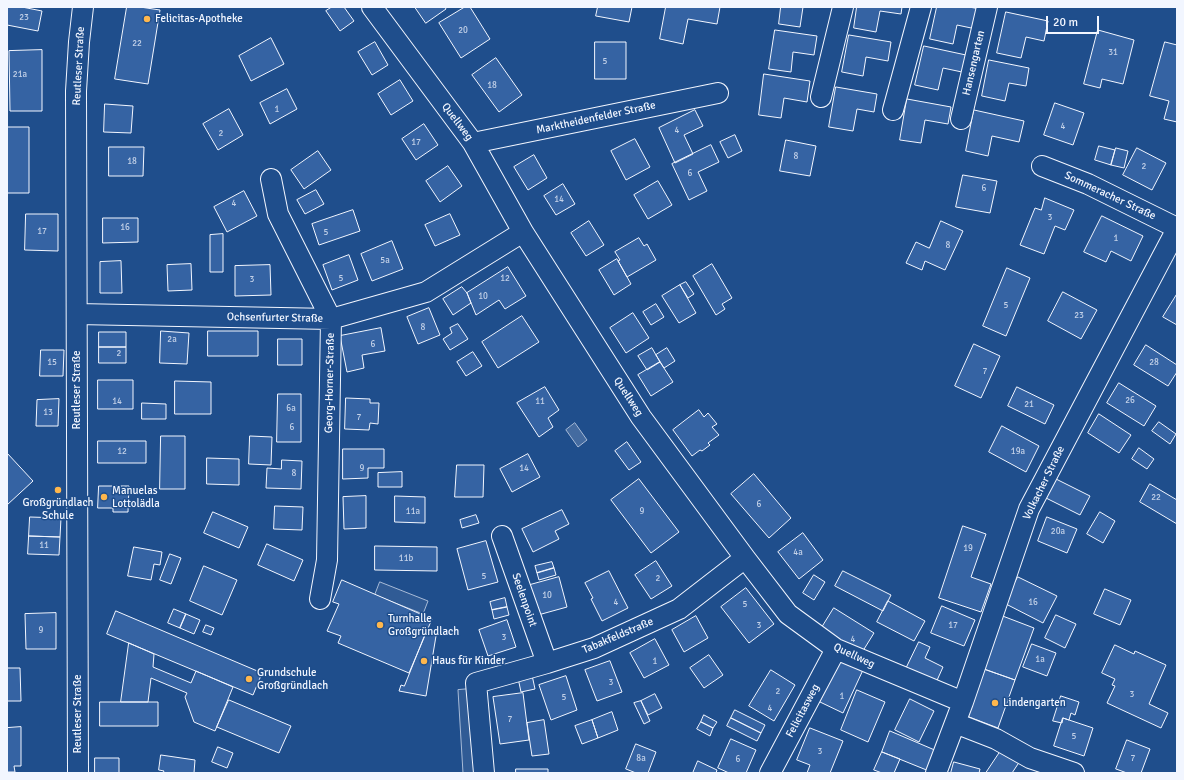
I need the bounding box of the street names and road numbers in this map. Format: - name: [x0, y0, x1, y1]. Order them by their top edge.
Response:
- street label: Reutleser Straße: [70, 26, 88, 106]
- street label: Hansengarten: [960, 29, 988, 97]
- street label: Marktheidenfelder Straße: [535, 99, 657, 137]
- street label: Quellweg: [438, 100, 476, 144]
- street label: Sommeracher Straße: [1062, 169, 1158, 223]
- street label: Ochsenfurter Straße: [227, 311, 323, 325]
- street label: Georg-Horner-Straße: [323, 333, 337, 433]
- street label: Reutleser Straße: [70, 350, 84, 430]
- street label: Quellweg: [610, 375, 646, 419]
- street label: Volkacher Straße: [1020, 444, 1068, 522]
- street label: Seelenpoint: [509, 571, 539, 629]
- street label: Tabakfeldstraße: [581, 615, 655, 657]
- street label: Quellweg: [831, 641, 877, 671]
- street label: Reutleser Straße: [71, 674, 85, 754]
- street label: Felicitasweg: [783, 682, 823, 740]

